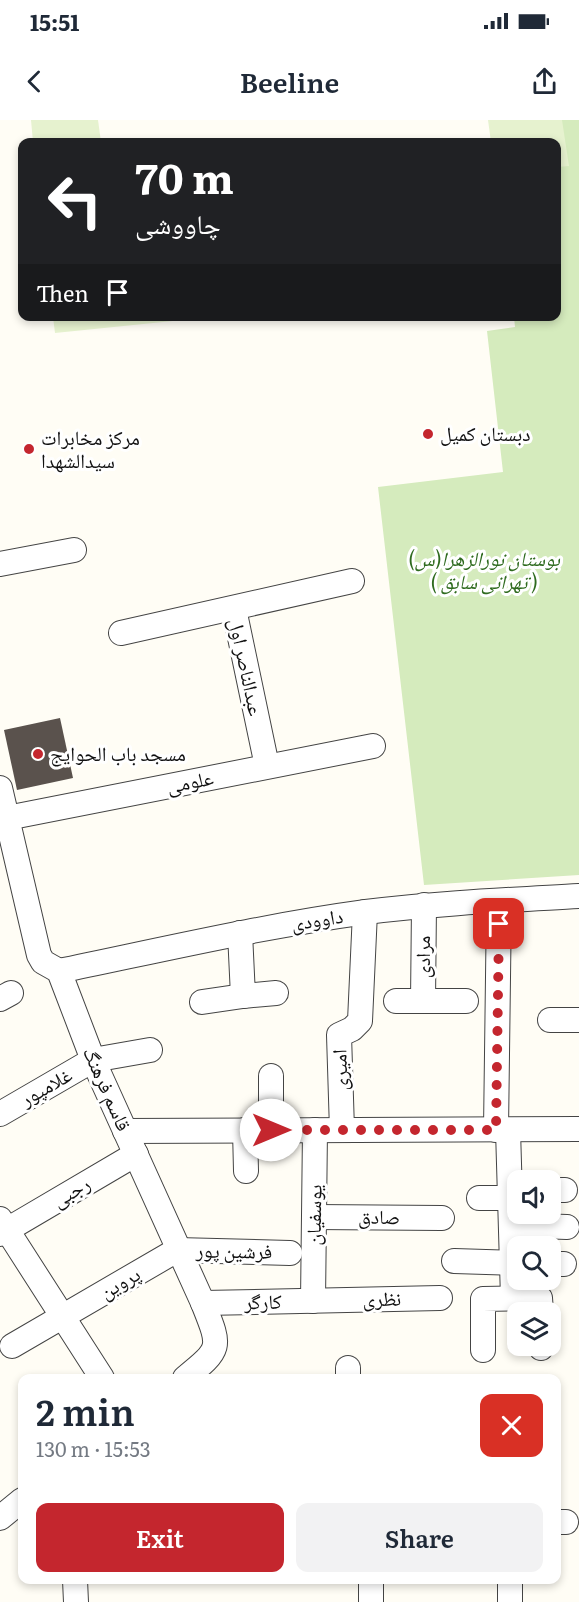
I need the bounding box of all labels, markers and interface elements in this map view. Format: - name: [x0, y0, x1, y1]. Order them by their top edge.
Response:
- text: 15:51: [30, 5, 79, 38]
- text: Beeline: [240, 61, 339, 101]
- icon: back: [18, 65, 51, 98]
- icon: share: [528, 65, 561, 98]
- text: 70 m: [135, 145, 234, 207]
- icon: left: [36, 162, 114, 240]
- text: چاووشی: [135, 202, 221, 242]
- text: Then: [36, 276, 89, 309]
- icon: arrive: [101, 276, 134, 309]
- place label: دبستان کمیل: [440, 417, 531, 447]
- place label: مرکز مخابرات سیدالشهدا: [41, 421, 140, 474]
- marker: دبستان کمیل: [421, 427, 435, 441]
- marker: مرکز مخابرات سیدالشهدا: [22, 442, 36, 456]
- park label: بوستان نورالزهرا(س) ( تهرانی سابق ): [408, 542, 560, 595]
- street label: عبدالناصر اول: [223, 615, 273, 718]
- place label: مسجد باب الحوایج: [50, 737, 186, 767]
- marker: مسجد باب الحوایج: [31, 747, 45, 761]
- street label: علومی: [164, 761, 216, 799]
- pin: [473, 898, 524, 949]
- street label: داوودی: [288, 899, 345, 937]
- icon: arrive: [482, 907, 515, 940]
- street label: مرادی: [406, 936, 436, 978]
- street label: قاسم فرهنگ: [76, 1041, 141, 1135]
- street label: امیری: [322, 1049, 354, 1091]
- street label: غلامپور: [13, 1058, 77, 1113]
- position arrow: [239, 1098, 303, 1162]
- street label: رجبی: [45, 1167, 95, 1213]
- map controls: [507, 1170, 561, 1356]
- button: sound: [507, 1170, 561, 1224]
- street label: یوسفیان: [296, 1184, 328, 1246]
- street label: صادق: [358, 1200, 400, 1230]
- street label: فرشین پور: [195, 1233, 273, 1265]
- button: search: [507, 1236, 561, 1290]
- street label: پروین: [93, 1258, 145, 1305]
- street label: نظری: [362, 1282, 401, 1312]
- street label: کارگر: [243, 1285, 282, 1315]
- button: layers: [507, 1302, 561, 1356]
- text: 2 min: [36, 1384, 135, 1437]
- button: close: [480, 1394, 543, 1457]
- text: 130 m · 15:53: [36, 1433, 151, 1463]
- button: Exit: [36, 1503, 284, 1572]
- button: Share: [296, 1503, 543, 1572]

